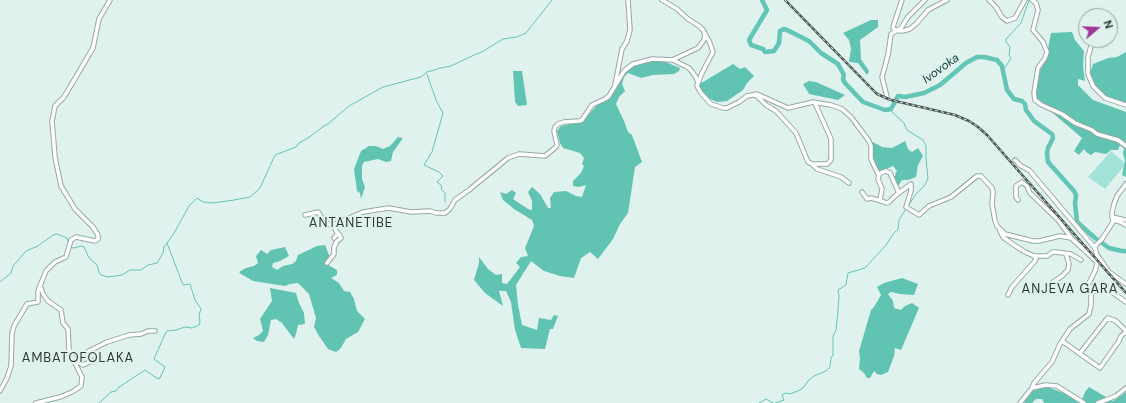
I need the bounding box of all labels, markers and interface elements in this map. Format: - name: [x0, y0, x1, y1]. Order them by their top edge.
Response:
- north arrow: [1078, 8, 1118, 48]
- text: N: [1100, 18, 1116, 30]
- water label: Ivovoka: [920, 51, 962, 87]
- district label: ANTANETIBE: [309, 216, 393, 232]
- district label: ANJEVA GARA: [1022, 282, 1118, 298]
- district label: AMBATOFOLAKA: [22, 351, 134, 367]

